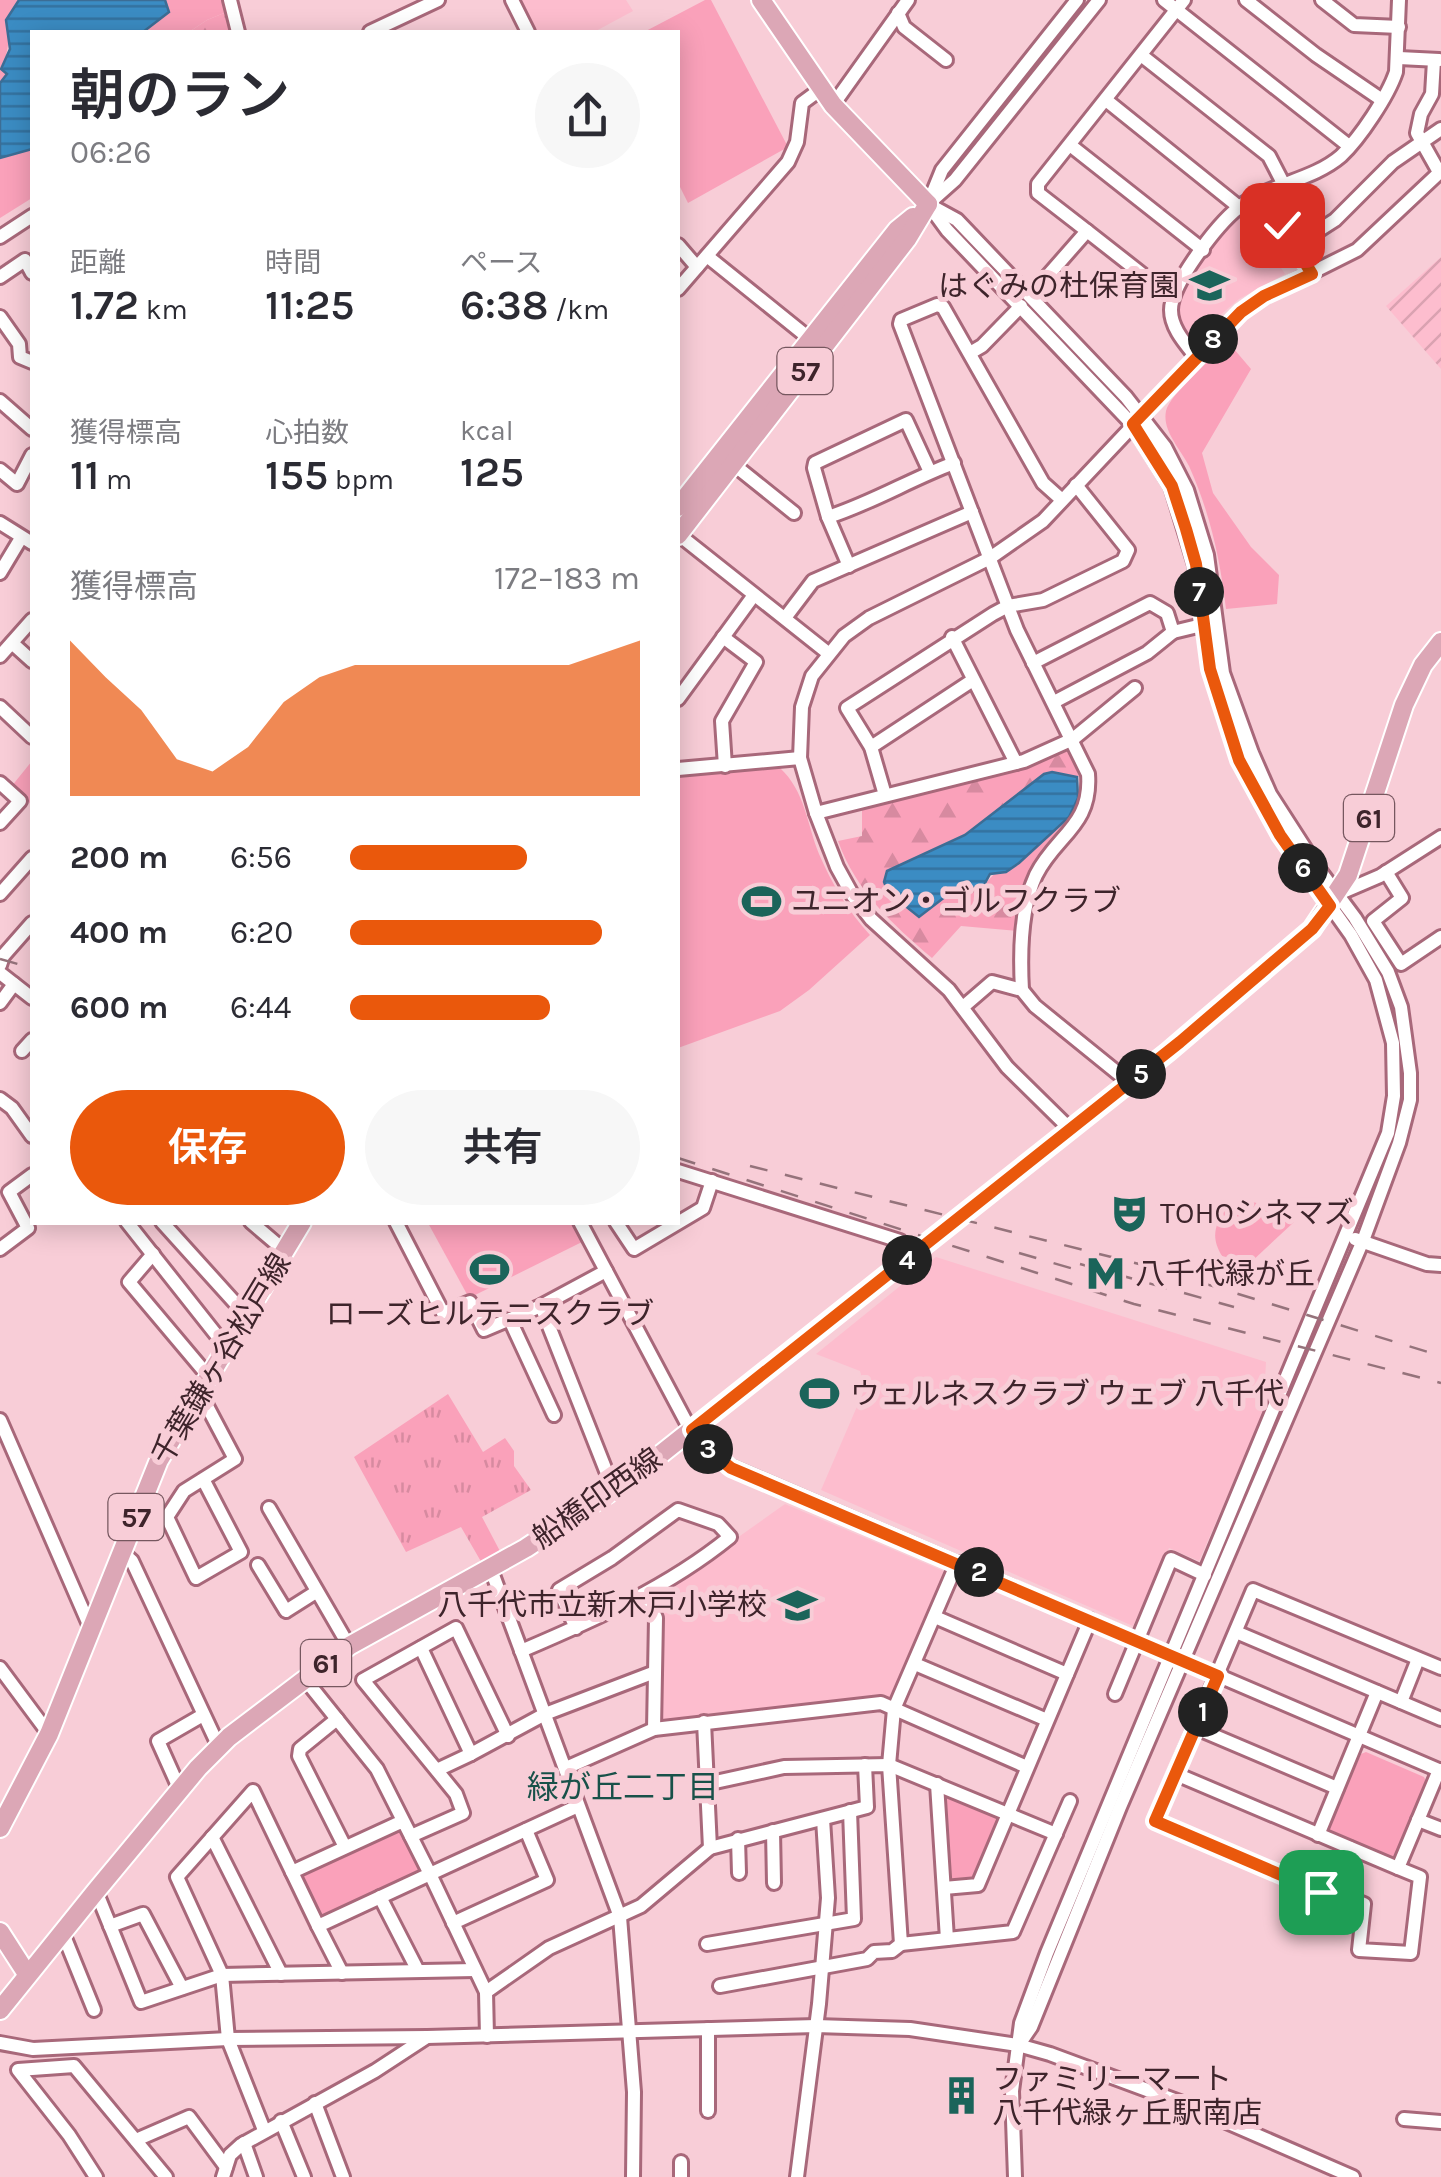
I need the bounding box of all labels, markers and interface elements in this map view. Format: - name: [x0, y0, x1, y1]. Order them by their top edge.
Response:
- button: share: [535, 63, 640, 168]
- text: 朝のラン: [70, 64, 290, 128]
- text: 06:26: [70, 134, 152, 171]
- pin: [1240, 183, 1325, 268]
- icon: check: [1255, 198, 1310, 253]
- text: 距離: [70, 246, 126, 279]
- text: 時間: [265, 246, 321, 279]
- text: ペース: [460, 246, 543, 279]
- school or university icon: はぐみの杜保育園: [1188, 265, 1230, 307]
- place label: はぐみの杜保育園: [938, 268, 1179, 304]
- text: 1.72: [70, 280, 139, 330]
- text: 11:25: [265, 280, 355, 330]
- text: 6:38: [460, 280, 549, 330]
- text: km: [139, 293, 188, 326]
- text: /km: [549, 293, 609, 326]
- pin: 8: [1188, 314, 1238, 364]
- text: 8: [1204, 322, 1222, 355]
- road number: 57: [778, 348, 832, 394]
- text: kcal: [460, 414, 513, 447]
- text: 獲得標高: [70, 416, 182, 449]
- text: 心拍数: [265, 416, 349, 449]
- text: 125: [460, 447, 524, 497]
- text: 11: [70, 450, 99, 500]
- text: 155: [265, 450, 328, 500]
- text: m: [99, 463, 132, 496]
- text: bpm: [328, 463, 394, 496]
- text: 172–183 m: [494, 560, 640, 597]
- pin: 7: [1174, 567, 1224, 617]
- text: 獲得標高: [70, 568, 198, 605]
- text: 7: [1192, 575, 1206, 608]
- road number: 61: [1344, 795, 1394, 841]
- text: 200 m: [70, 839, 168, 876]
- text: 6:56: [230, 839, 292, 876]
- pin: 6: [1278, 843, 1328, 893]
- text: 6: [1295, 851, 1312, 884]
- sports icon: ユニオン・ゴルフクラブ: [740, 880, 782, 922]
- place label: ユニオン・ゴルフクラブ: [791, 883, 1121, 919]
- text: 400 m: [70, 914, 168, 951]
- text: 6:20: [230, 914, 293, 951]
- text: 600 m: [70, 989, 168, 1026]
- text: 6:44: [230, 989, 291, 1026]
- pin: 5: [1116, 1049, 1166, 1099]
- text: 5: [1133, 1057, 1149, 1090]
- button: 保存: [70, 1090, 345, 1205]
- button: 共有: [365, 1090, 640, 1205]
- theatre icon: TOHOシネマズ: [1109, 1192, 1151, 1234]
- place label: TOHOシネマズ: [1160, 1195, 1354, 1231]
- pin: 4: [882, 1235, 932, 1285]
- text: 4: [899, 1243, 915, 1276]
- street label: 千葉鎌ヶ谷松戸線: [144, 1247, 298, 1471]
- sports icon: ローズヒルテニスクラブ: [469, 1249, 511, 1291]
- metro station icon: 八千代緑が丘: [1084, 1253, 1126, 1295]
- place label: 八千代緑が丘: [1135, 1256, 1315, 1292]
- place label: ローズヒルテニスクラブ: [326, 1296, 654, 1332]
- sports icon: ウェルネスクラブ ウェブ 八千代: [799, 1373, 841, 1415]
- place label: ウェルネスクラブ ウェブ 八千代: [850, 1376, 1284, 1412]
- pin: 3: [683, 1424, 733, 1474]
- text: 3: [699, 1432, 717, 1465]
- street label: 船橋印西線: [525, 1440, 669, 1556]
- road number: 57: [108, 1494, 164, 1540]
- pin: 2: [954, 1547, 1004, 1597]
- text: 2: [971, 1555, 987, 1588]
- school or university icon: 八千代市立新木戸小学校: [776, 1584, 818, 1626]
- place label: 八千代市立新木戸小学校: [437, 1587, 767, 1623]
- road number: 61: [301, 1640, 351, 1686]
- pin: 1: [1178, 1687, 1228, 1737]
- text: 1: [1198, 1695, 1208, 1728]
- district label: 緑が丘二丁目: [527, 1769, 719, 1806]
- pin: [1279, 1850, 1364, 1935]
- icon: arrive: [1294, 1865, 1349, 1920]
- place label: ファミリーマート 八千代緑ヶ丘駅南店: [992, 2061, 1262, 2131]
- building icon: ファミリーマート 八千代緑ヶ丘駅南店: [941, 2075, 983, 2117]

